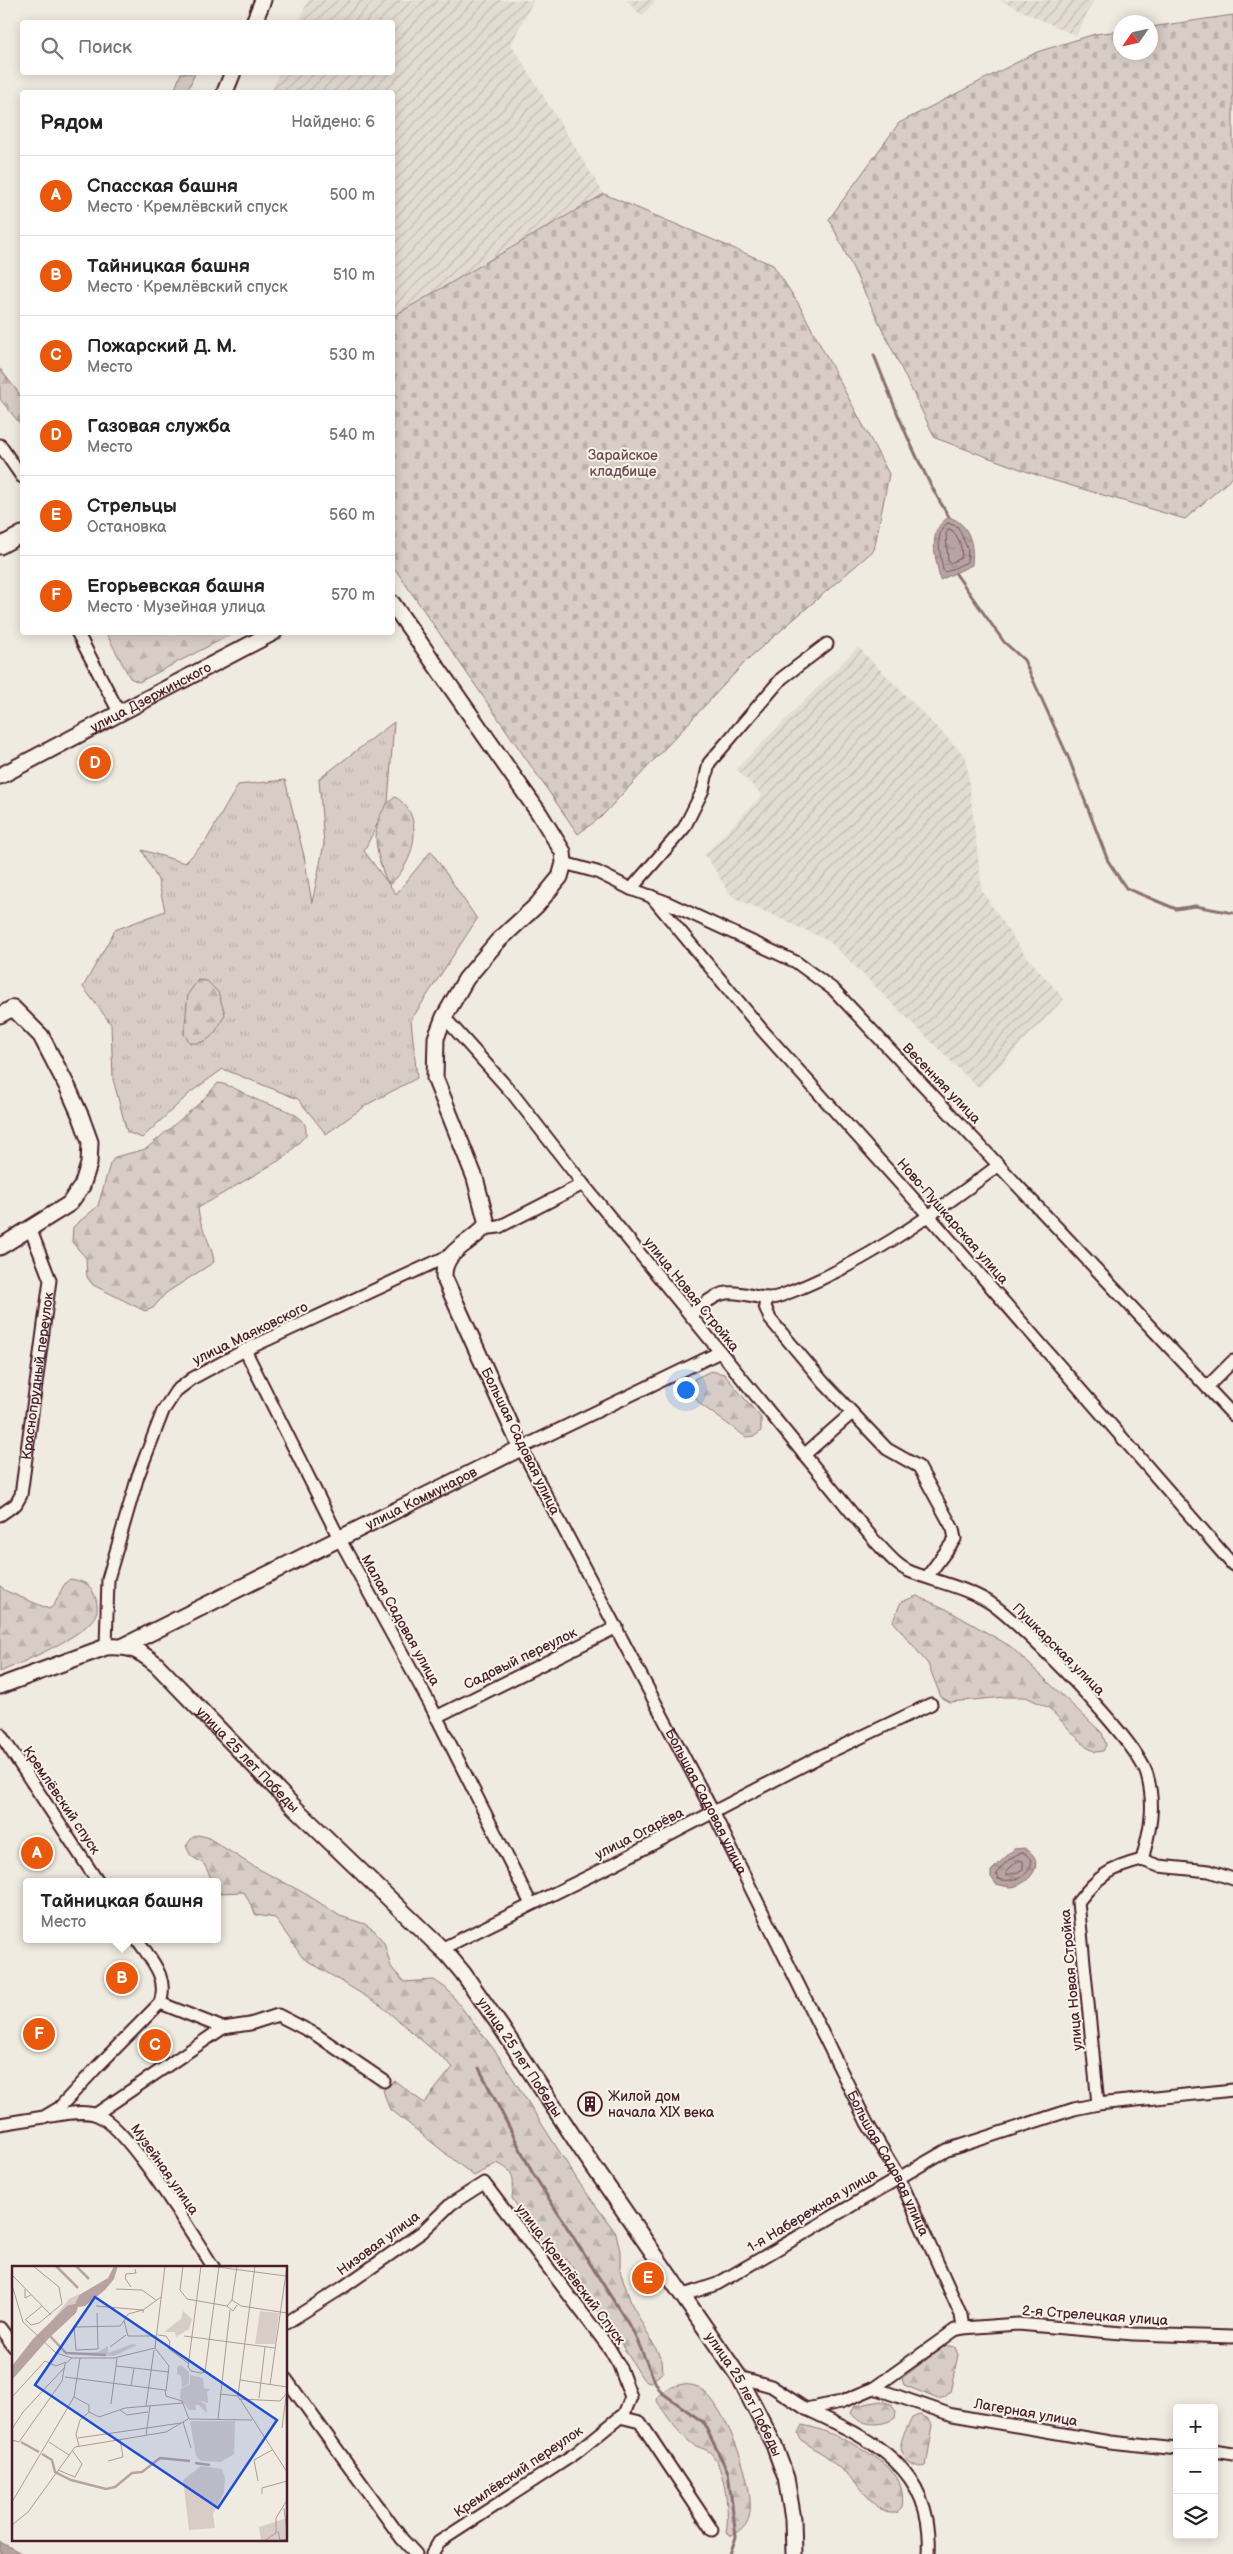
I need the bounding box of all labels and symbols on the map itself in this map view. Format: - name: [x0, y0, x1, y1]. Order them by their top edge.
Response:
- north arrow: [1113, 15, 1158, 60]
- park label: Зарайское кладбище: [588, 447, 658, 480]
- street label: улица Дзержинского: [87, 659, 214, 736]
- pin: D: [79, 744, 111, 782]
- street label: Весенняя улица: [899, 1040, 985, 1128]
- street label: Ново-Пушкарская улица: [893, 1155, 1012, 1288]
- street label: улица Новая Стройка: [640, 1234, 743, 1355]
- street label: Краснопрудный переулок: [18, 1290, 57, 1461]
- street label: улица Маяковского: [190, 1298, 311, 1369]
- street label: Большая Садовая улица: [477, 1365, 564, 1518]
- your location: [673, 1377, 699, 1403]
- street label: улица Коммунаров: [363, 1463, 481, 1533]
- street label: Малая Садовая улица: [357, 1552, 444, 1689]
- street label: Пушкарская улица: [1009, 1600, 1109, 1700]
- street label: Садовый переулок: [461, 1624, 580, 1693]
- street label: улица 25 лет Победы: [193, 1703, 303, 1816]
- street label: Большая Садовая улица: [661, 1726, 751, 1878]
- street label: Кремлёвский спуск: [19, 1743, 104, 1858]
- street label: улица Огарёва: [592, 1803, 687, 1863]
- pin: A: [21, 1834, 53, 1872]
- street label: улица Новая Стройка: [1057, 1908, 1086, 2051]
- pin: B: [106, 1959, 138, 1997]
- street label: улица 25 лет Победы: [474, 1994, 566, 2120]
- pin: F: [23, 2015, 55, 2053]
- pin: C: [139, 2026, 171, 2064]
- place label: Жилой дом начала XIX века: [608, 2088, 715, 2121]
- street label: Большая Садовая улица: [843, 2088, 933, 2239]
- building icon: Жилой дом начала XIX века: [577, 2091, 603, 2117]
- street label: Музейная улица: [127, 2121, 203, 2219]
- street label: 1-я Набережная улица: [744, 2165, 881, 2256]
- street label: улица Кремлёвский Спуск: [512, 2201, 629, 2348]
- street label: Низовая улица: [334, 2207, 424, 2279]
- pin: E: [632, 2259, 664, 2297]
- inset map: [12, 2266, 288, 2542]
- street label: 2-я Стрелецкая улица: [1021, 2302, 1169, 2329]
- street label: улица 25 лет Победы: [702, 2329, 785, 2459]
- street label: Лагерная улица: [972, 2395, 1080, 2430]
- street label: Кремлёвский переулок: [451, 2422, 586, 2521]

